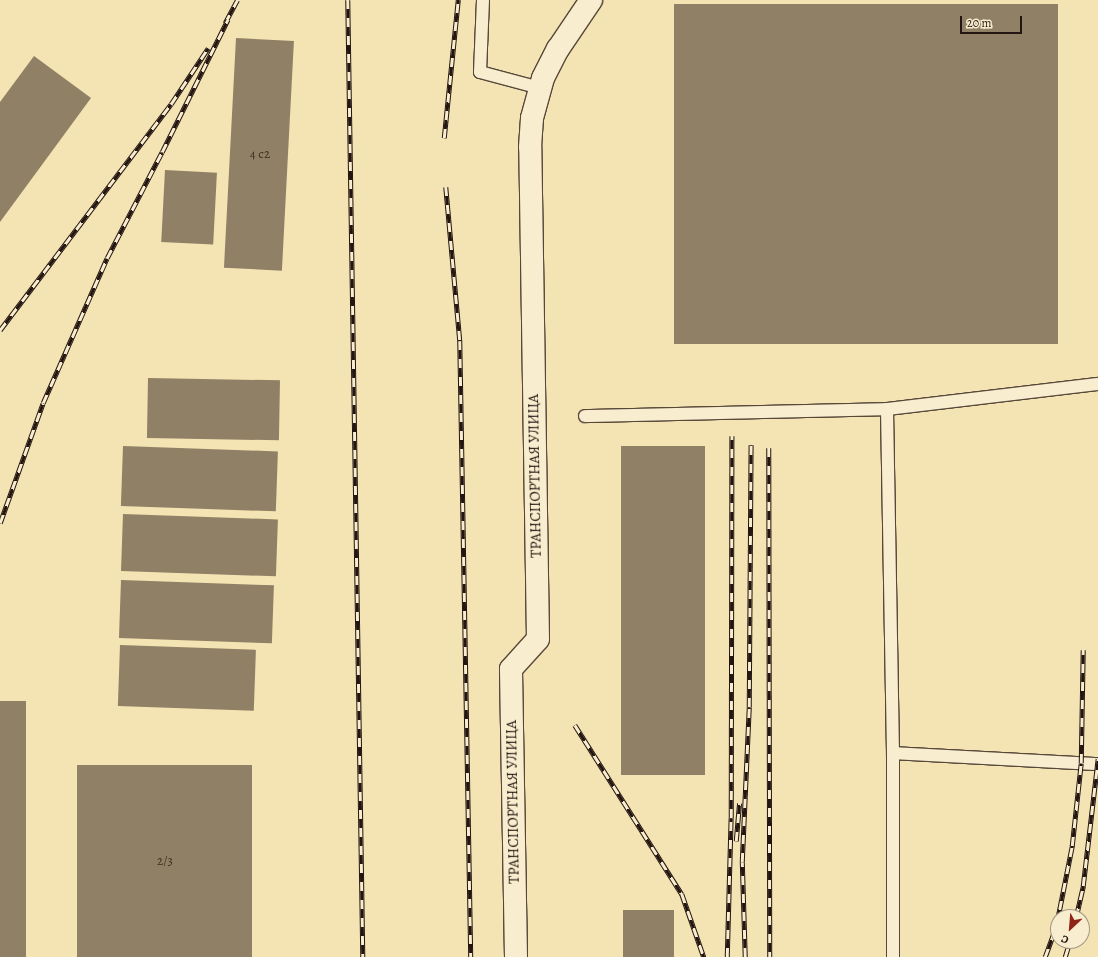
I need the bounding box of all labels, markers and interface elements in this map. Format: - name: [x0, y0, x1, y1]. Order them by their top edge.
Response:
- scale bar: [962, 8, 1024, 34]
- text: 20 m: [967, 15, 991, 31]
- house number: 4 с2: [250, 146, 270, 162]
- street label: ТРАНСПОРТНАЯ УЛИЦА: [525, 394, 545, 558]
- street label: ТРАНСПОРТНАЯ УЛИЦА: [503, 720, 523, 884]
- house number: 2/3: [157, 853, 173, 869]
- north arrow: [1050, 909, 1090, 949]
- text: С: [1059, 931, 1071, 948]

